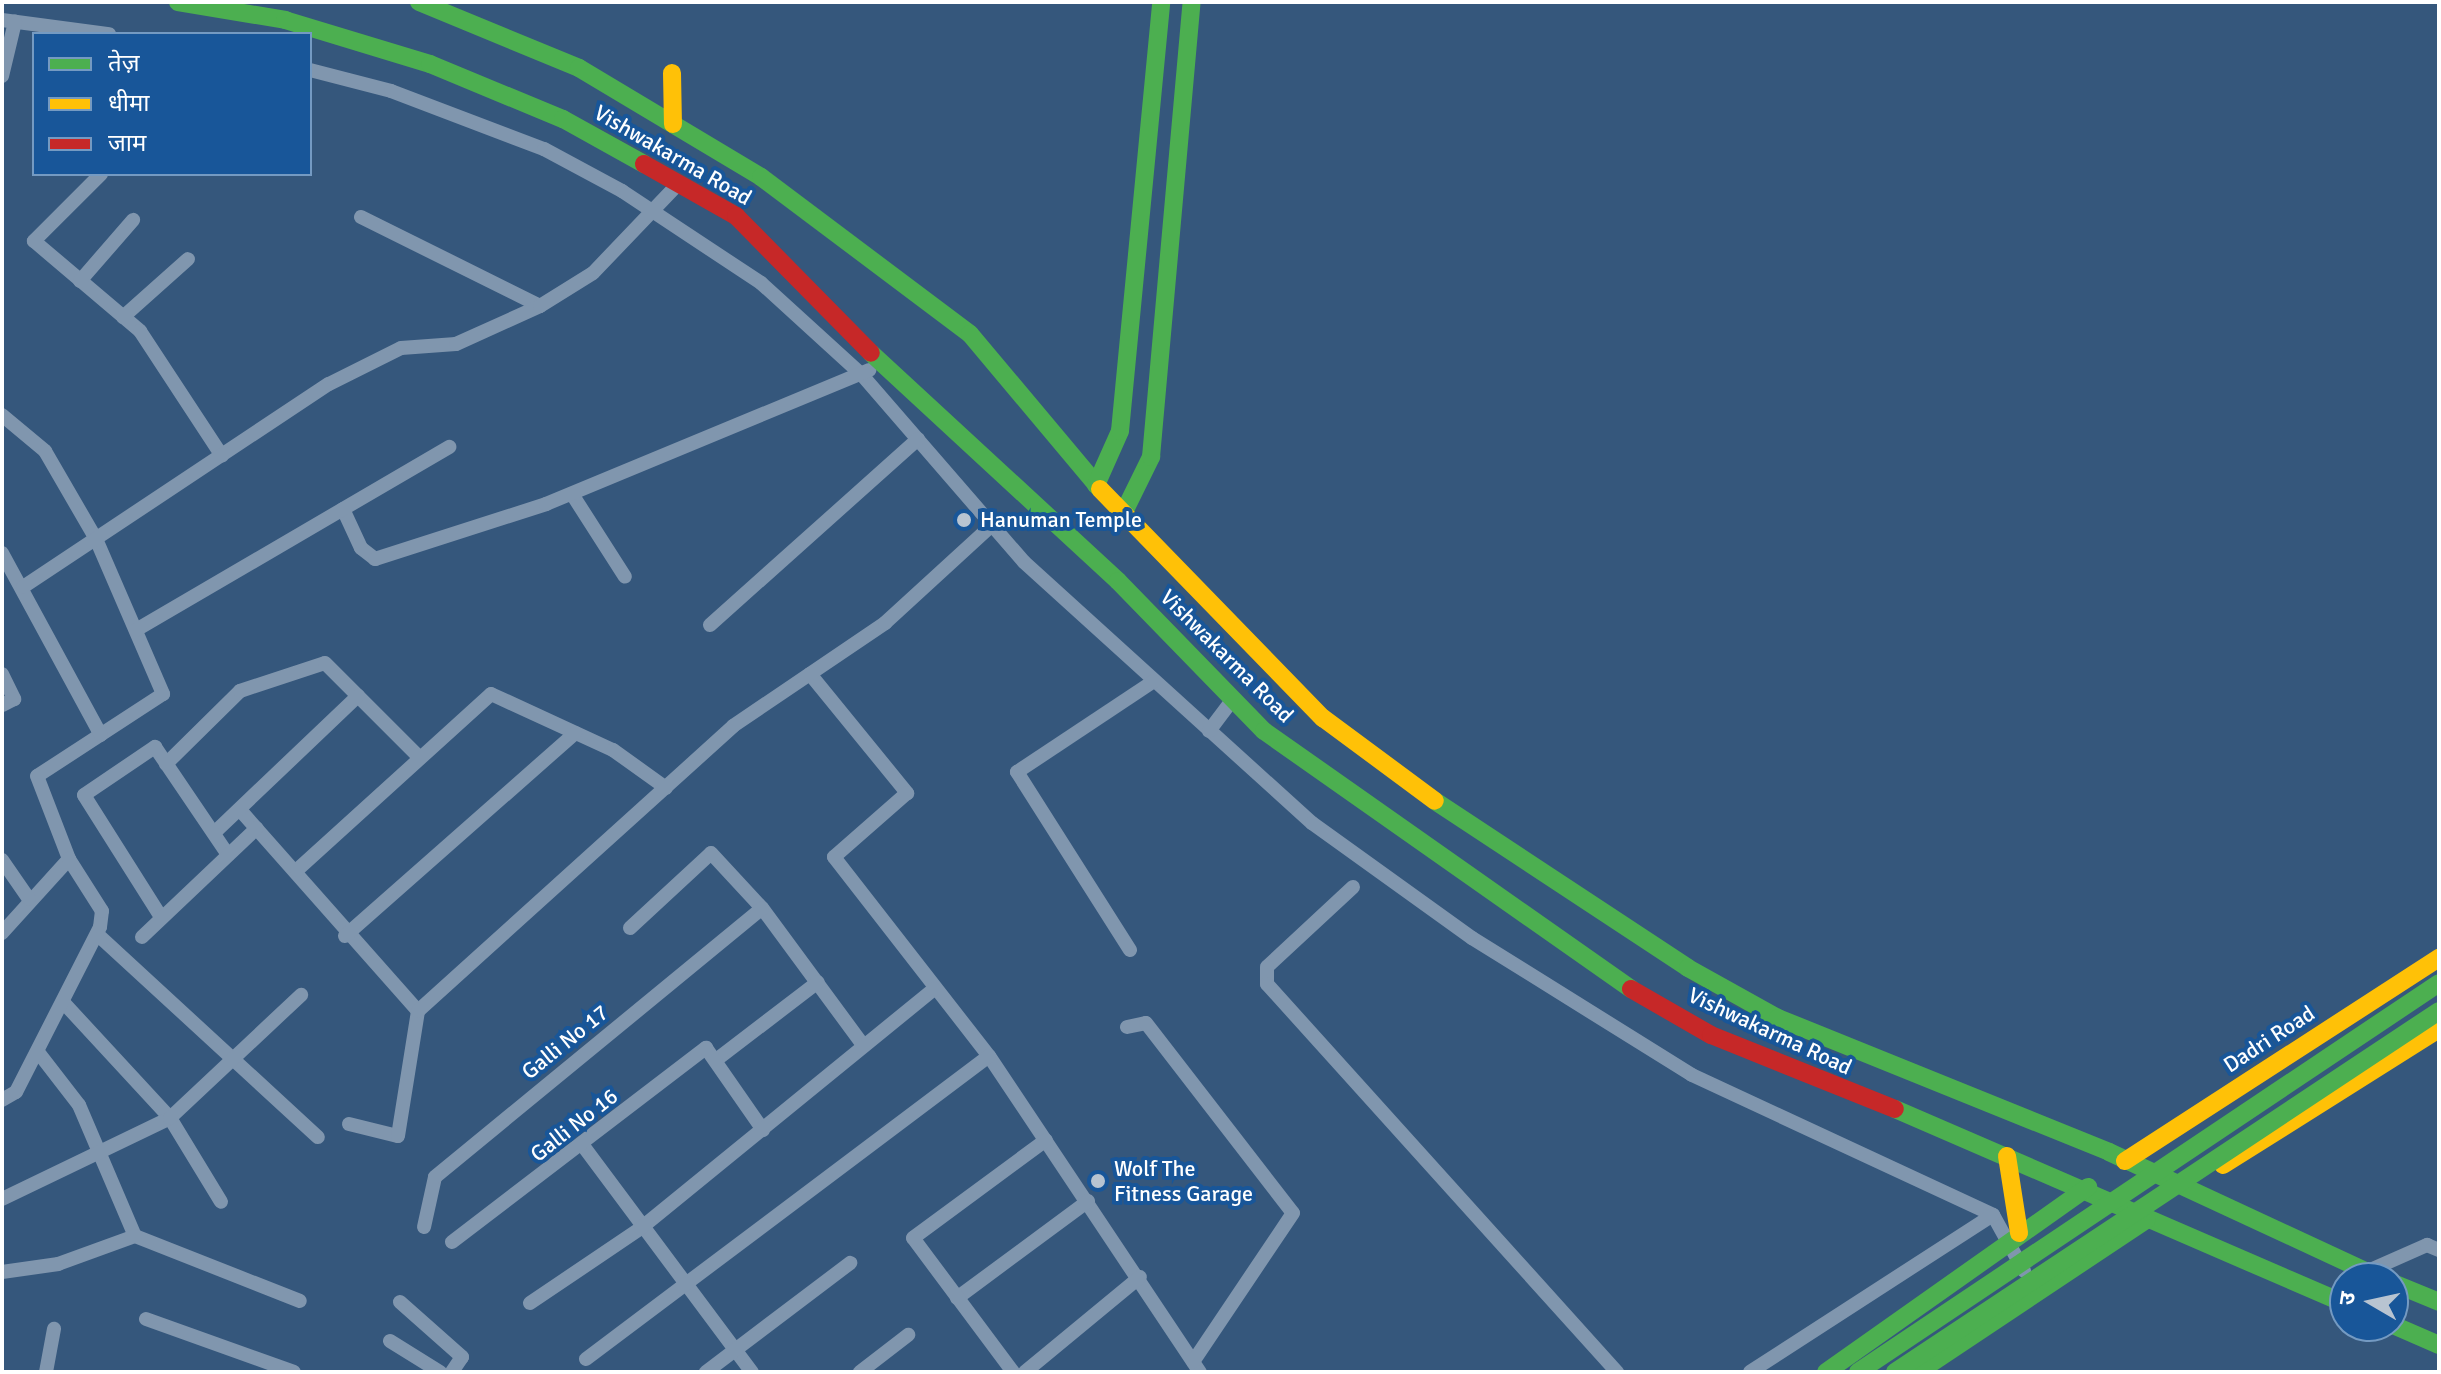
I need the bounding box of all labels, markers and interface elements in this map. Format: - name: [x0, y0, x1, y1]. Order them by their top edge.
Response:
- legend: [32, 32, 312, 176]
- text: तेज़: [108, 48, 140, 78]
- text: धीमा: [108, 88, 150, 118]
- street label: Vishwakarma Road: [589, 99, 757, 211]
- text: जाम: [108, 128, 146, 158]
- place label: Hanuman Temple: [980, 507, 1142, 533]
- marker: Hanuman Temple: [955, 511, 973, 529]
- street label: Vishwakarma Road: [1155, 584, 1299, 728]
- street label: Vishwakarma Road: [1684, 982, 1856, 1080]
- street label: Galli No 17: [516, 999, 614, 1085]
- street label: Dadri Road: [2219, 1000, 2319, 1078]
- street label: Galli No 16: [525, 1083, 623, 1167]
- place label: Wolf The Fitness Garage: [1114, 1155, 1253, 1206]
- marker: Wolf The Fitness Garage: [1089, 1172, 1107, 1190]
- north arrow: [2329, 1262, 2409, 1342]
- text: उ: [2332, 1290, 2361, 1307]

